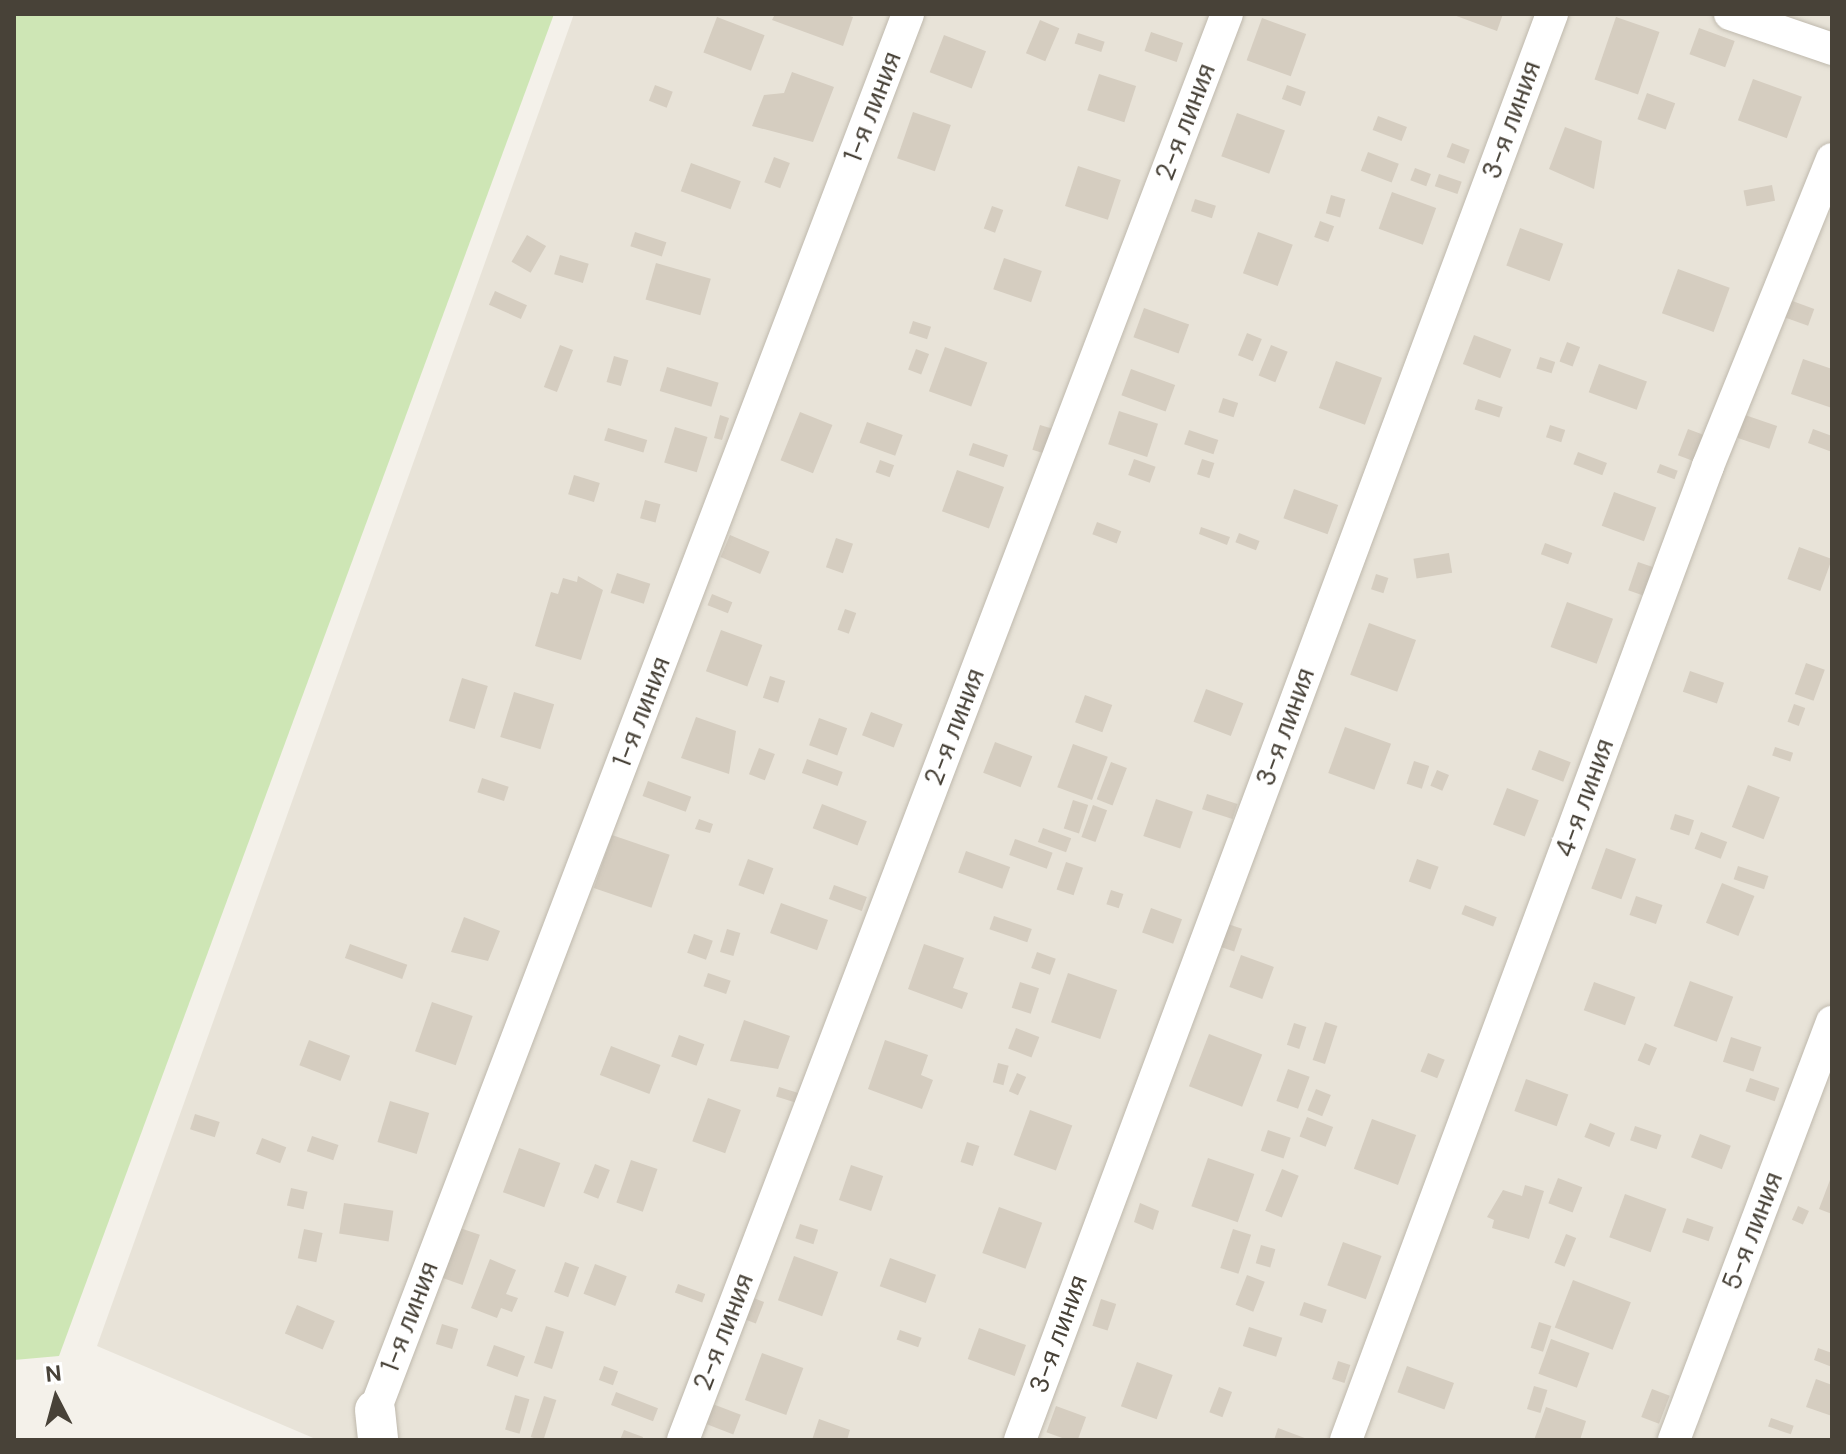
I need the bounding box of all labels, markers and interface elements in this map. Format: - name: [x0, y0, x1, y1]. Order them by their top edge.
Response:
- street label: 1-я линия: [838, 47, 908, 167]
- street label: 3-я линия: [1476, 57, 1548, 183]
- street label: 2-я линия: [1149, 59, 1223, 185]
- street label: 1-я линия: [607, 652, 677, 772]
- street label: 2-я линия: [918, 664, 992, 790]
- street label: 3-я линия: [1250, 664, 1322, 790]
- street label: 4-я линия: [1549, 735, 1621, 861]
- street label: 5-я линия: [1716, 1168, 1790, 1294]
- street label: 1-я линия: [375, 1257, 445, 1377]
- street label: 2-я линия: [687, 1269, 761, 1395]
- street label: 3-я линия: [1023, 1271, 1095, 1397]
- north arrow: [16, 1358, 96, 1438]
- text: N: [44, 1358, 63, 1389]

